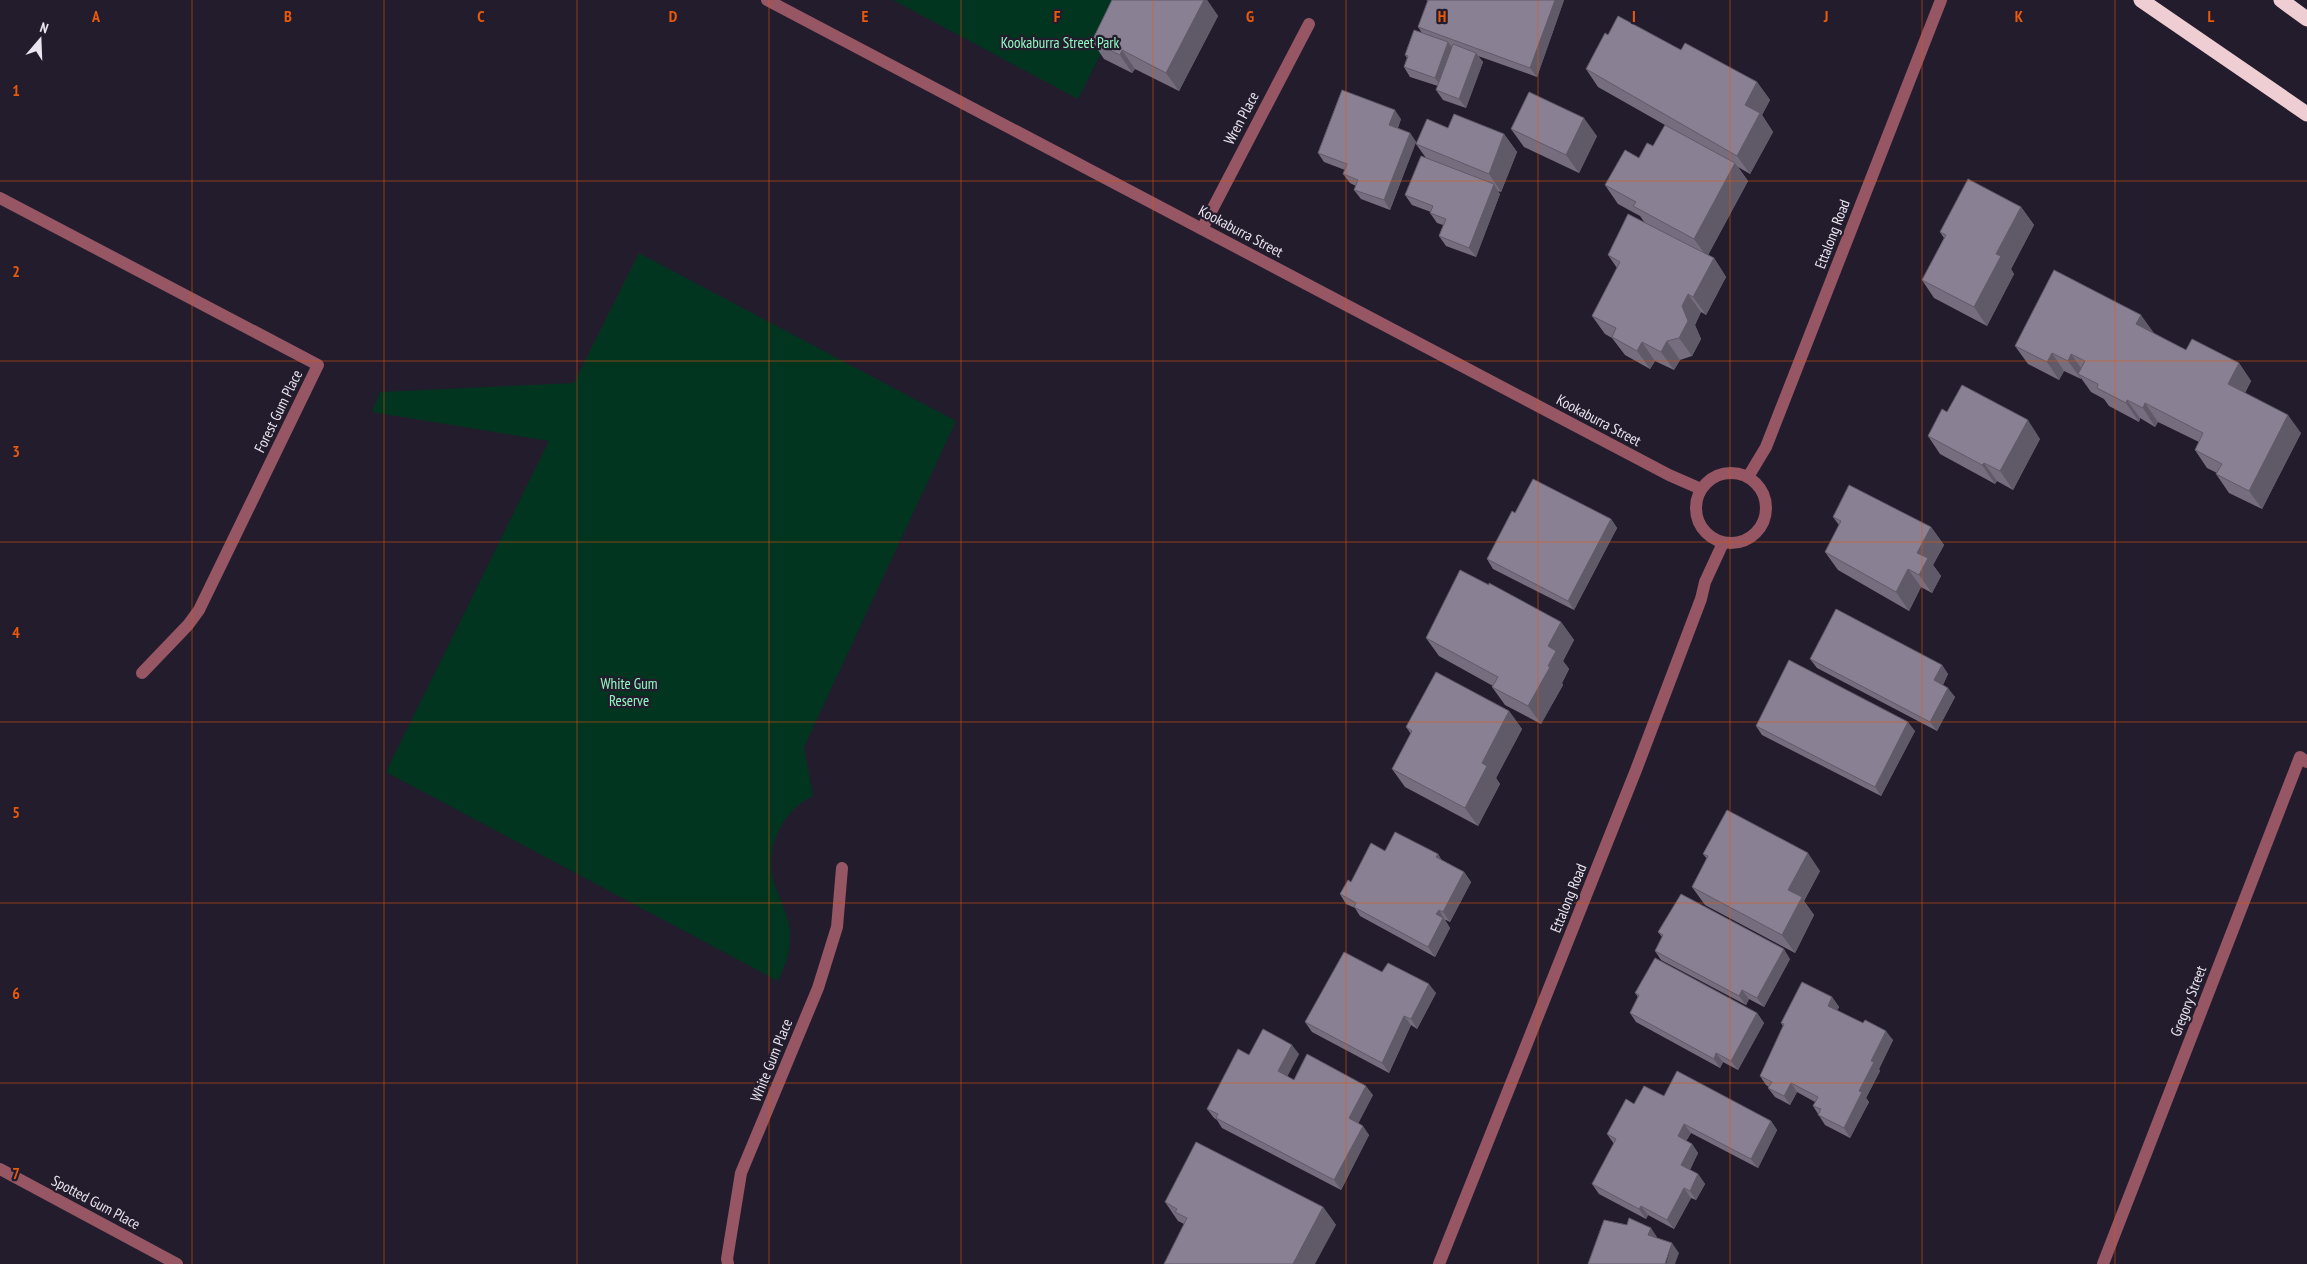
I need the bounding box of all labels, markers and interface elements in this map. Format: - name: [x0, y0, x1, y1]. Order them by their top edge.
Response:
- text: A: [91, 6, 101, 26]
- text: B: [284, 6, 292, 26]
- text: C: [477, 6, 485, 26]
- text: D: [669, 6, 678, 26]
- text: E: [862, 6, 869, 26]
- text: F: [1054, 6, 1061, 26]
- text: G: [1246, 6, 1254, 26]
- text: H: [1438, 6, 1446, 26]
- text: I: [1632, 6, 1636, 26]
- text: J: [1823, 6, 1828, 26]
- text: K: [2015, 6, 2024, 26]
- text: L: [2208, 6, 2215, 26]
- north arrow: [15, 15, 65, 65]
- text: N: [38, 18, 51, 37]
- park label: Kookaburra Street Park: [1001, 33, 1119, 52]
- text: 1: [12, 80, 20, 100]
- street label: Wren Place: [1219, 88, 1263, 148]
- street label: Ettalong Road: [1810, 197, 1854, 271]
- street label: Kookaburra Street: [1195, 201, 1287, 261]
- text: 2: [12, 261, 20, 281]
- street label: Forest Gum Place: [250, 367, 306, 455]
- street label: Kookaburra Street: [1553, 390, 1645, 450]
- text: 3: [12, 441, 20, 461]
- text: 4: [12, 622, 20, 642]
- park label: White Gum Reserve: [601, 674, 657, 710]
- text: 5: [12, 802, 20, 822]
- street label: Ettalong Road: [1546, 861, 1590, 935]
- street label: Gregory Street: [2166, 963, 2210, 1039]
- text: 6: [12, 983, 20, 1003]
- street label: White Gum Place: [746, 1016, 796, 1104]
- text: 7: [12, 1163, 20, 1183]
- street label: Spotted Gum Place: [48, 1171, 144, 1233]

